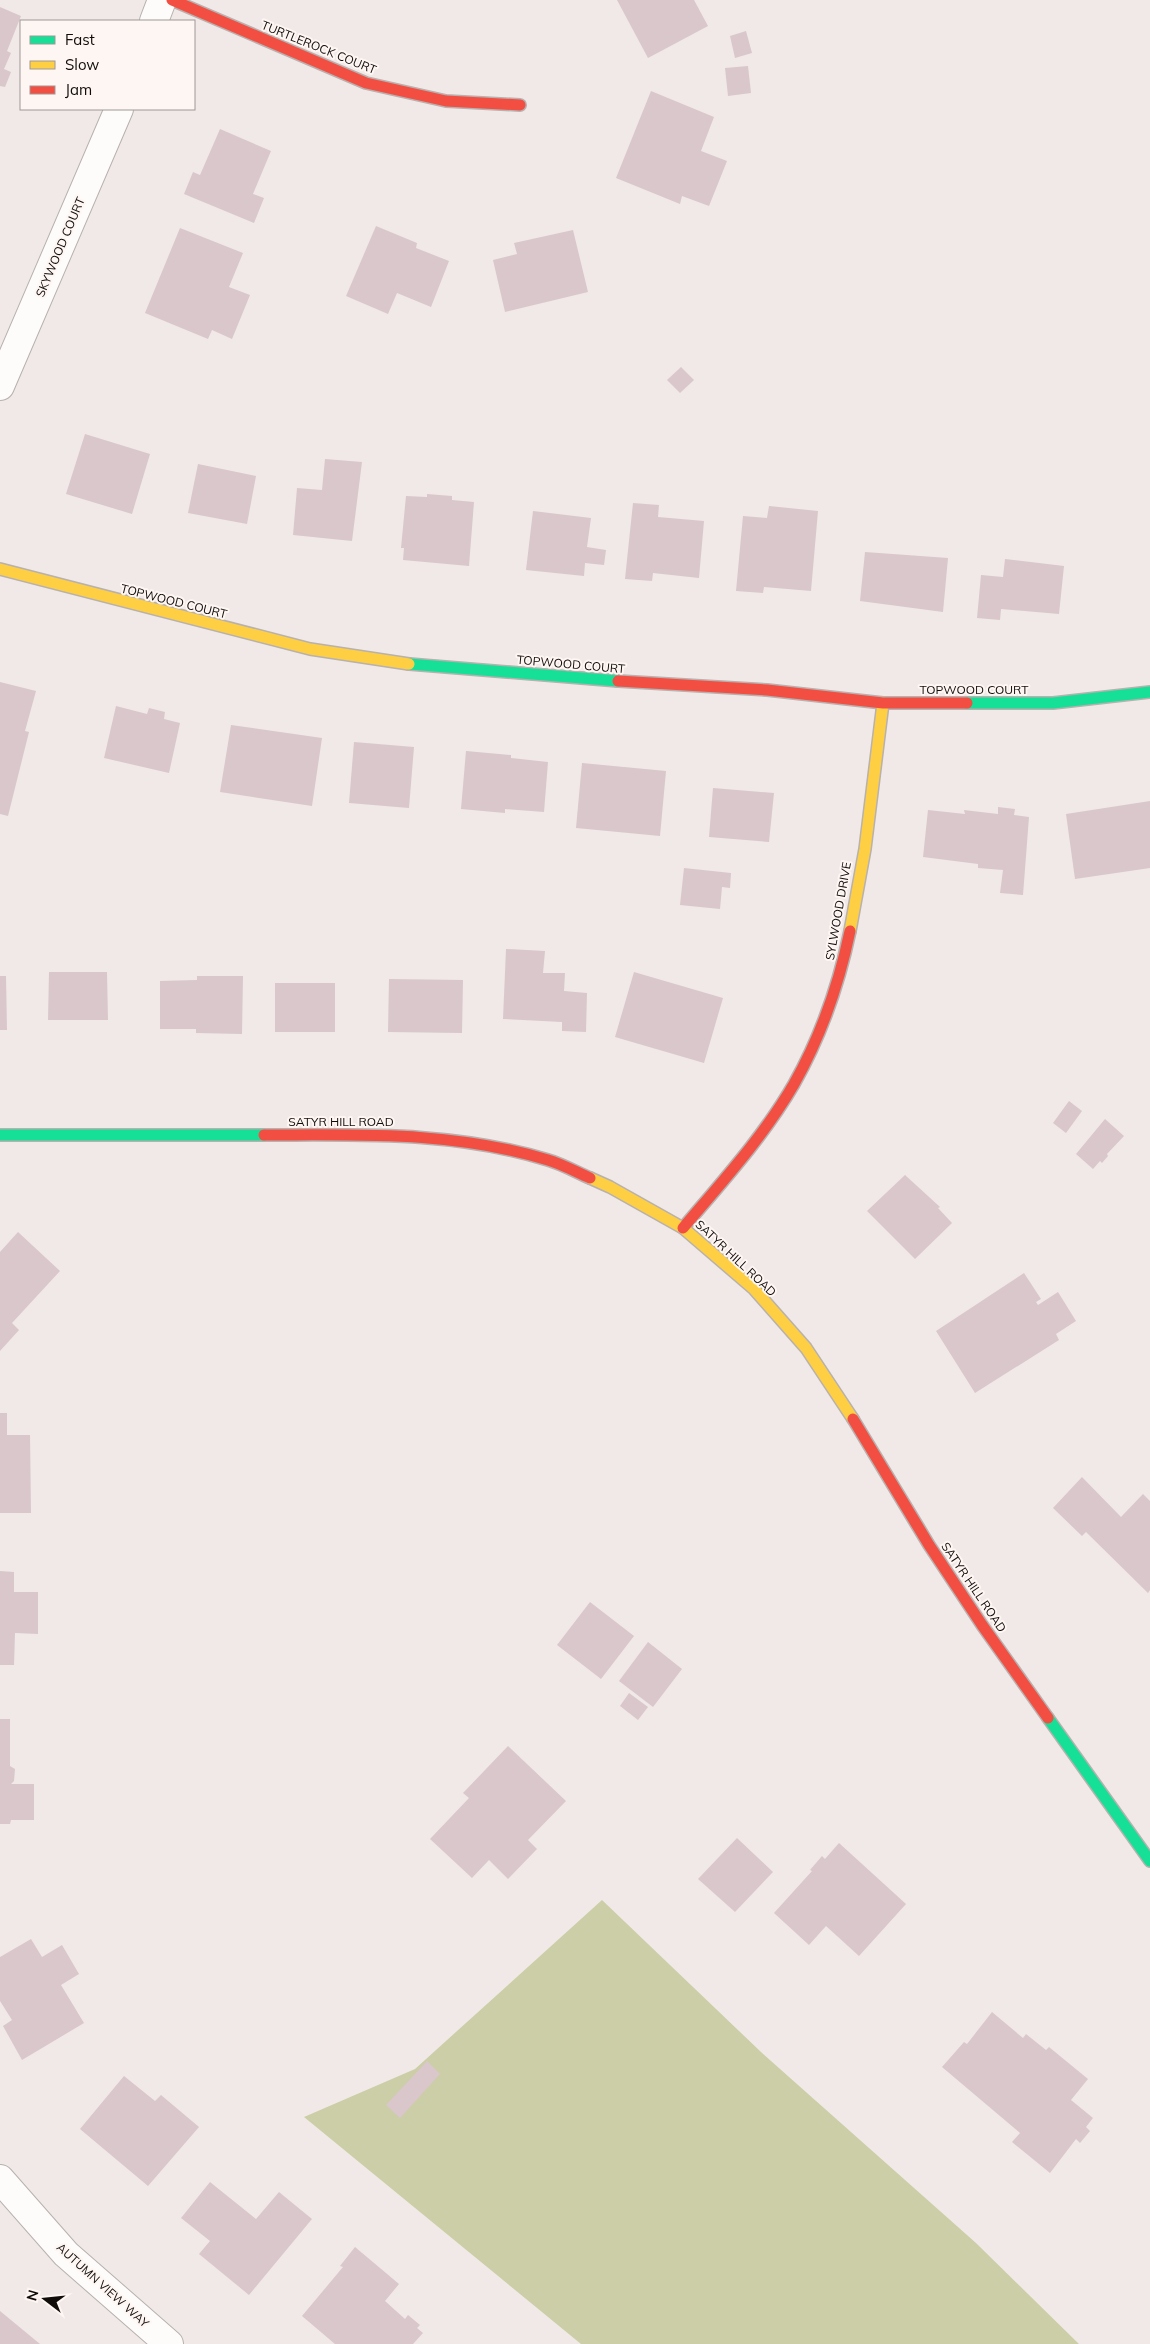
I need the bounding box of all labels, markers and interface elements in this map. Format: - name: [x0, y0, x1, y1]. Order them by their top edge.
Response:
- street label: TURTLEROCK COURT: [259, 17, 379, 77]
- legend: [20, 20, 195, 110]
- text: Fast: [65, 30, 95, 49]
- text: Slow: [65, 55, 99, 74]
- text: Jam: [65, 80, 92, 99]
- street label: SKYWOOD COURT: [32, 194, 88, 299]
- street label: TOPWOOD COURT: [119, 581, 229, 622]
- street label: TOPWOOD COURT: [516, 652, 627, 676]
- street label: TOPWOOD COURT: [920, 682, 1029, 697]
- street label: SYLWOOD DRIVE: [822, 861, 854, 961]
- street label: SATYR HILL ROAD: [288, 1114, 394, 1129]
- street label: SATYR HILL ROAD: [692, 1217, 780, 1299]
- street label: SATYR HILL ROAD: [938, 1539, 1010, 1635]
- street label: AUTUMN VIEW WAY: [54, 2240, 153, 2331]
- north arrow: [20, 2274, 70, 2324]
- text: N: [22, 2288, 43, 2303]

